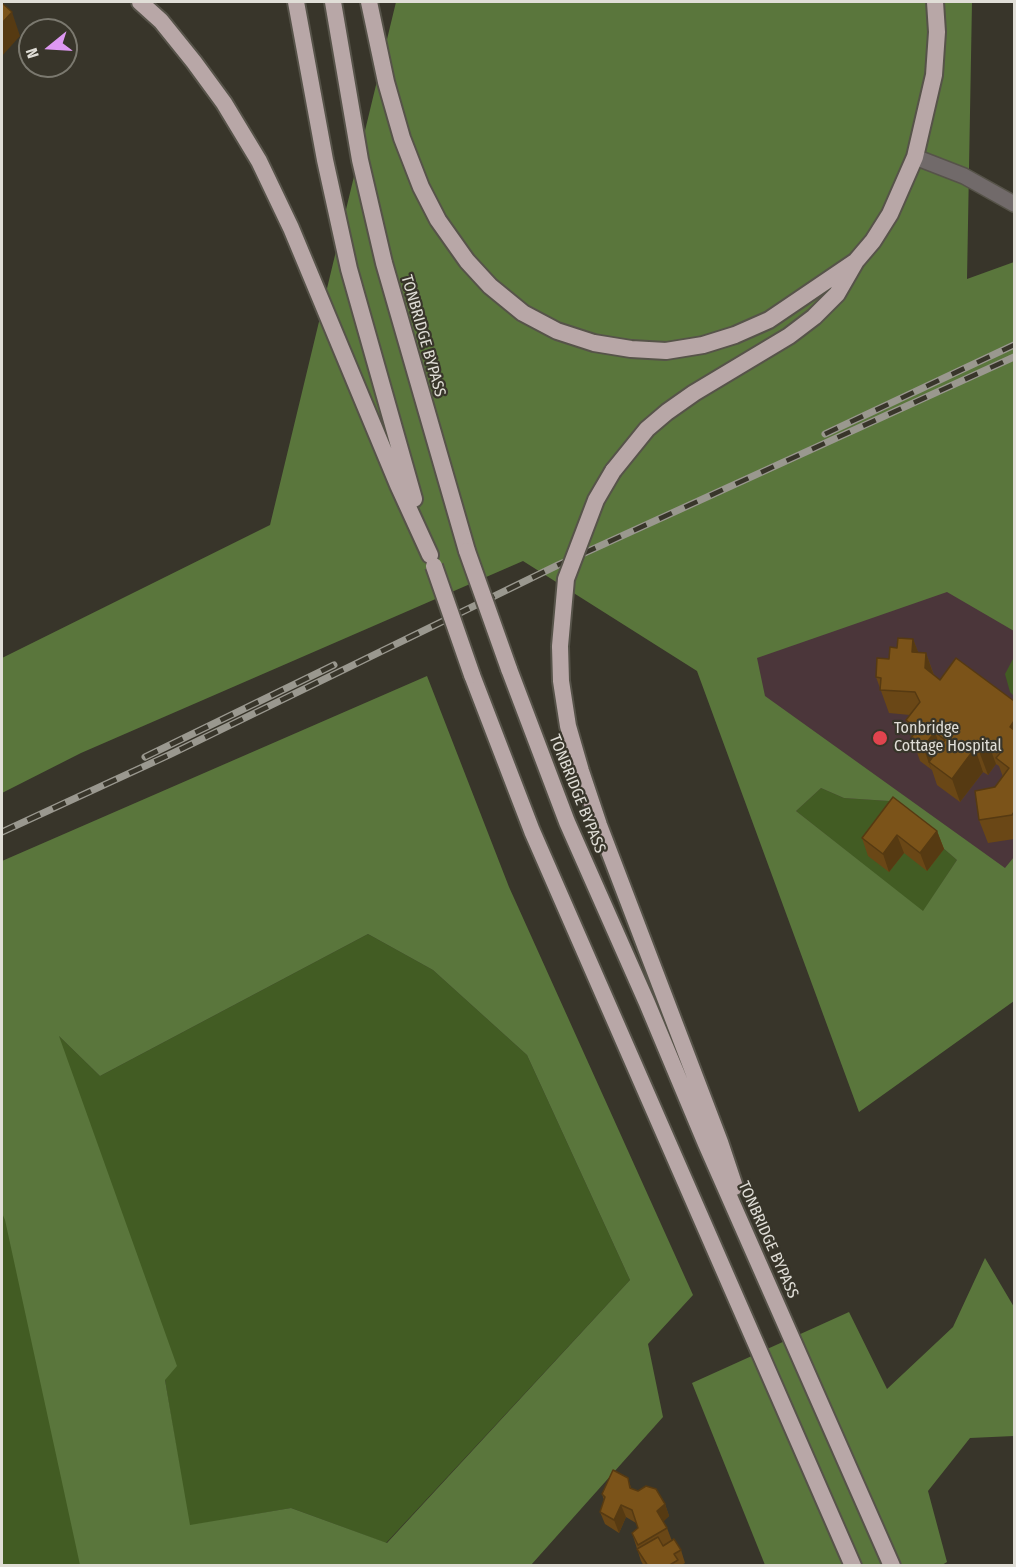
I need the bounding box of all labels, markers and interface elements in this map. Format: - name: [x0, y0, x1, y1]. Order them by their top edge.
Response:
- north arrow: [18, 18, 78, 78]
- text: N: [22, 46, 43, 61]
- street label: TONBRIDGE BYPASS: [396, 273, 450, 399]
- place label: Tonbridge Cottage Hospital: [894, 719, 1002, 757]
- marker: Tonbridge Cottage Hospital: [871, 729, 889, 747]
- street label: TONBRIDGE BYPASS: [545, 732, 609, 856]
- street label: TONBRIDGE BYPASS: [734, 1179, 802, 1301]

